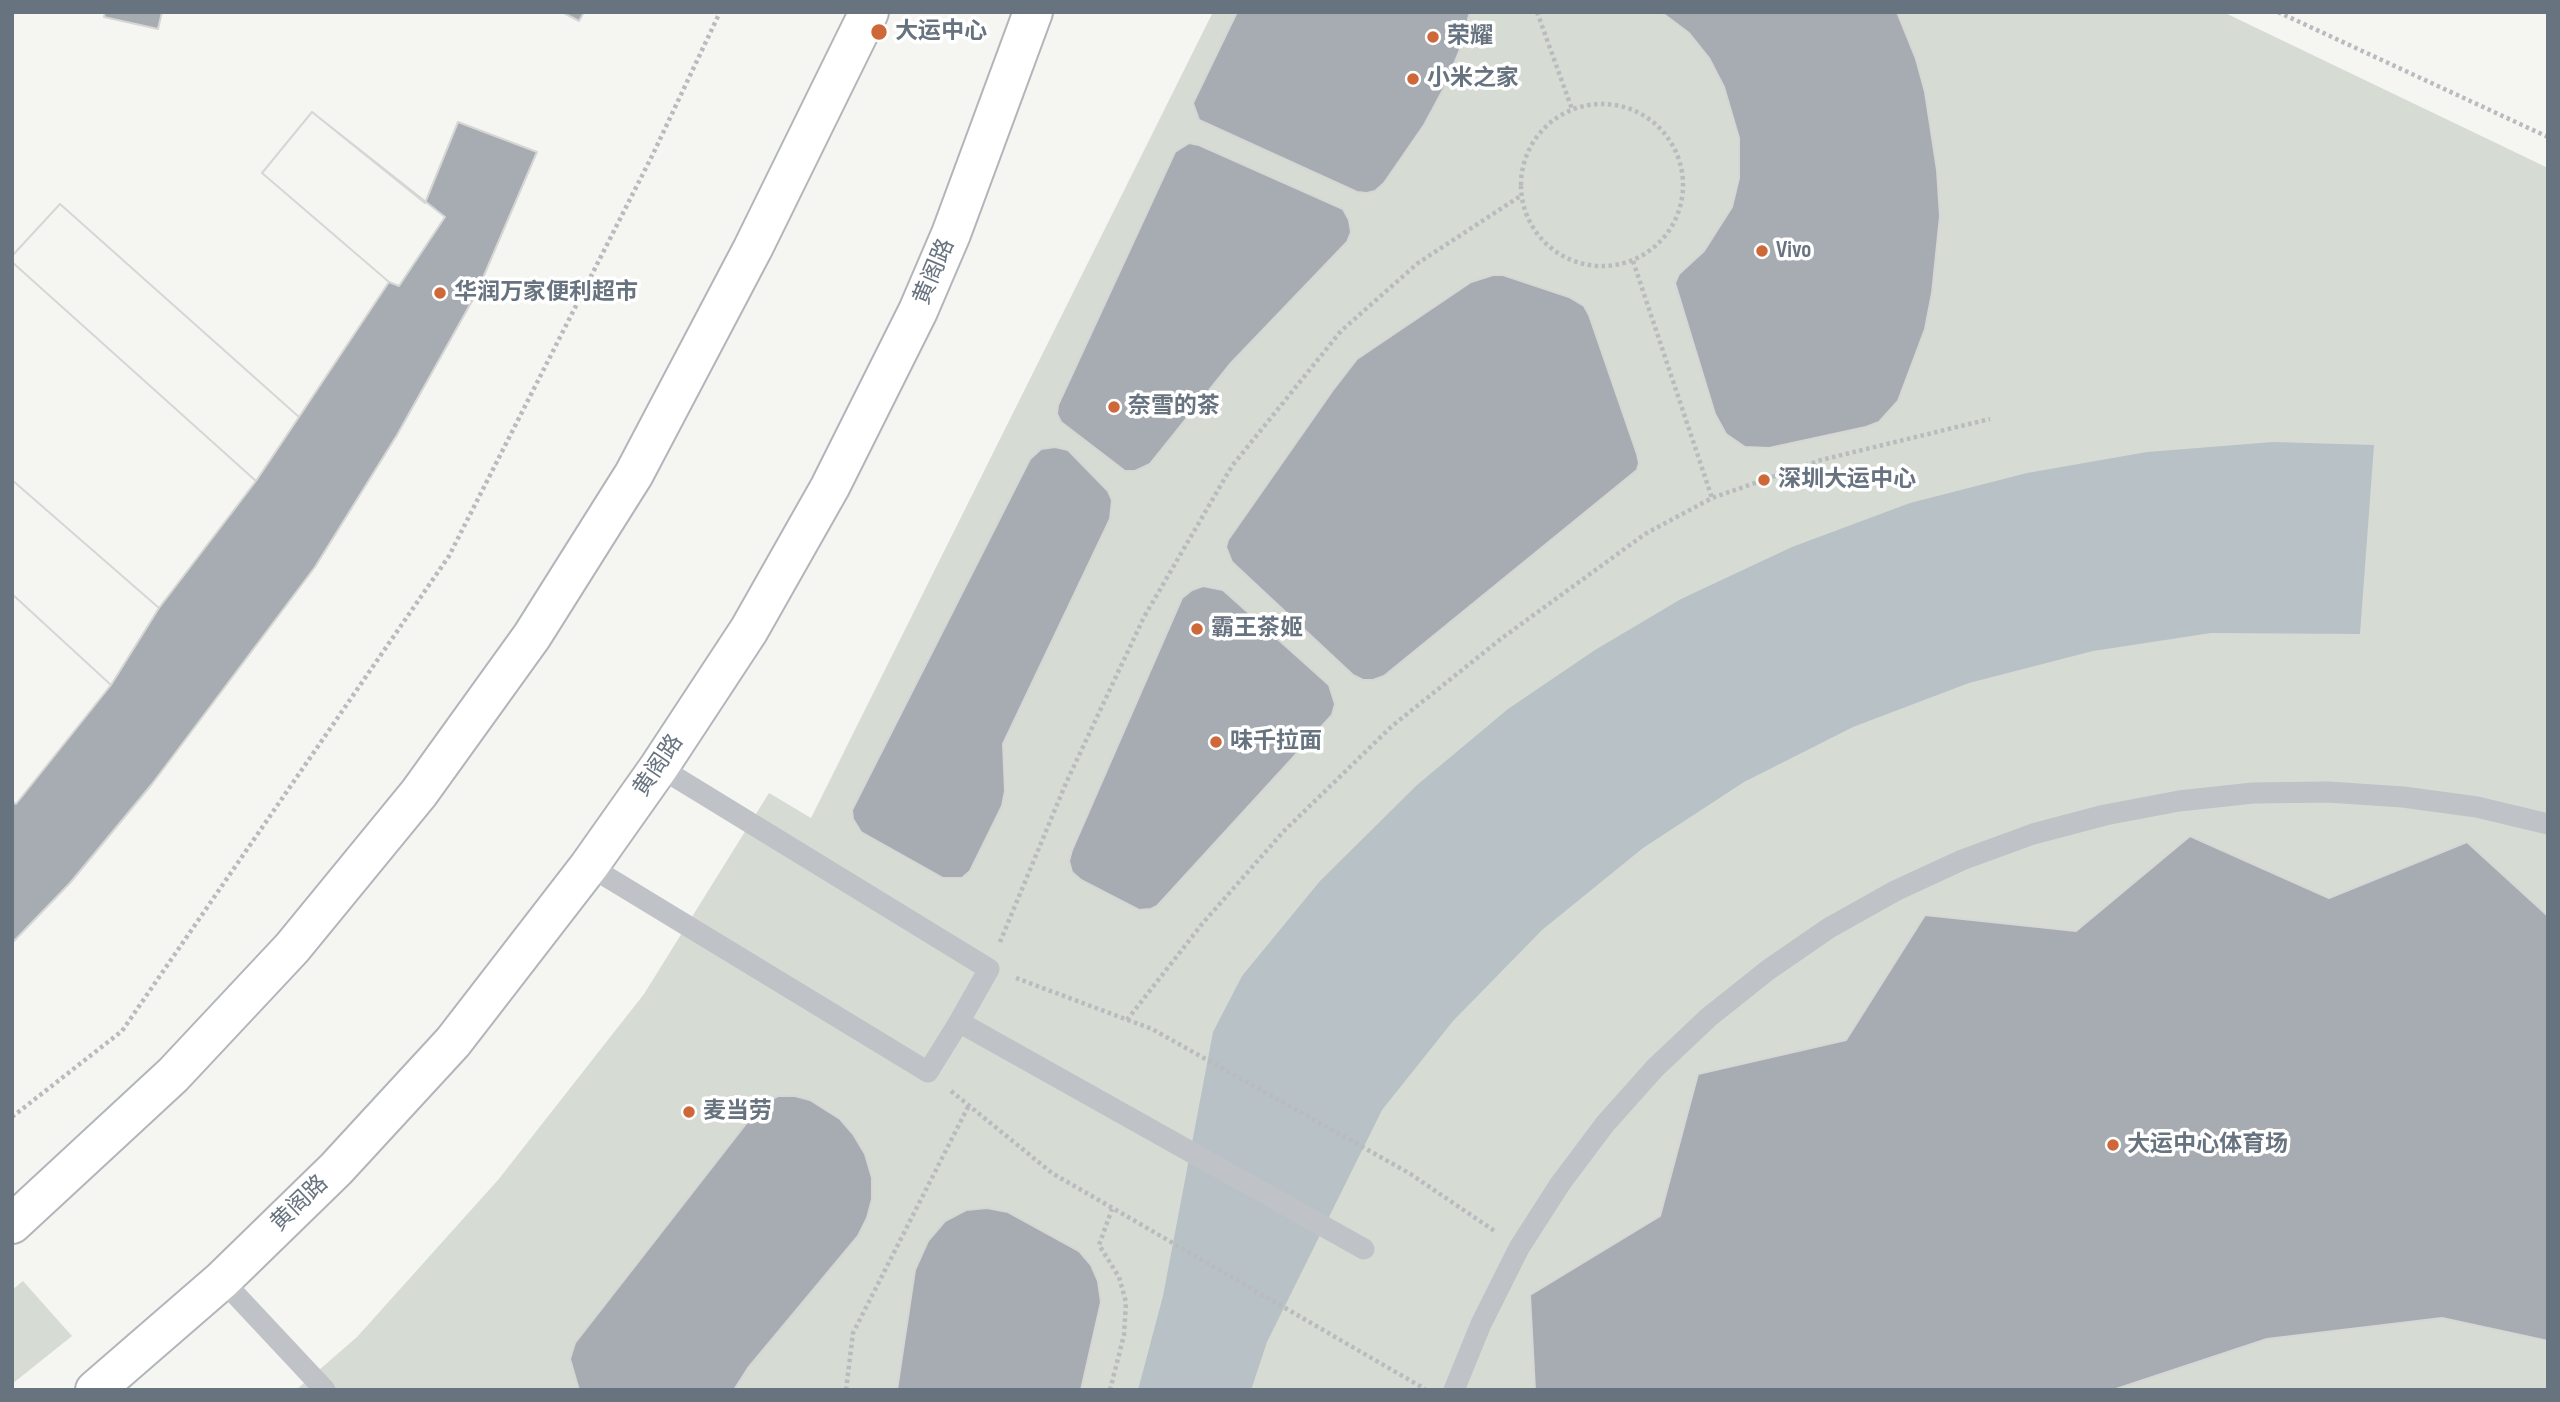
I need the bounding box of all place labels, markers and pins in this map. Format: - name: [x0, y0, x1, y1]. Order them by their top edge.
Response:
- place label: 大运中心: [895, 18, 987, 46]
- marker: 大运中心: [869, 22, 889, 42]
- place label: 荣耀: [1447, 23, 1493, 51]
- marker: 荣耀: [1425, 29, 1441, 45]
- place label: 小米之家: [1427, 65, 1519, 93]
- marker: 小米之家: [1405, 71, 1421, 87]
- place label: Vivo: [1776, 237, 1811, 265]
- marker: Vivo: [1754, 243, 1770, 259]
- place label: 华润万家便利超市: [454, 279, 638, 307]
- marker: 华润万家便利超市: [432, 285, 448, 301]
- place label: 奈雪的茶: [1128, 393, 1220, 421]
- marker: 奈雪的茶: [1106, 399, 1122, 415]
- place label: 深圳大运中心: [1778, 466, 1916, 494]
- marker: 深圳大运中心: [1756, 472, 1772, 488]
- place label: 霸王茶姬: [1211, 615, 1303, 643]
- marker: 霸王茶姬: [1189, 621, 1205, 637]
- place label: 味千拉面: [1230, 728, 1322, 756]
- marker: 味千拉面: [1208, 734, 1224, 750]
- place label: 麦当劳: [703, 1098, 772, 1126]
- marker: 麦当劳: [681, 1104, 697, 1120]
- place label: 大运中心体育场: [2127, 1131, 2288, 1159]
- marker: 大运中心体育场: [2105, 1137, 2121, 1153]

